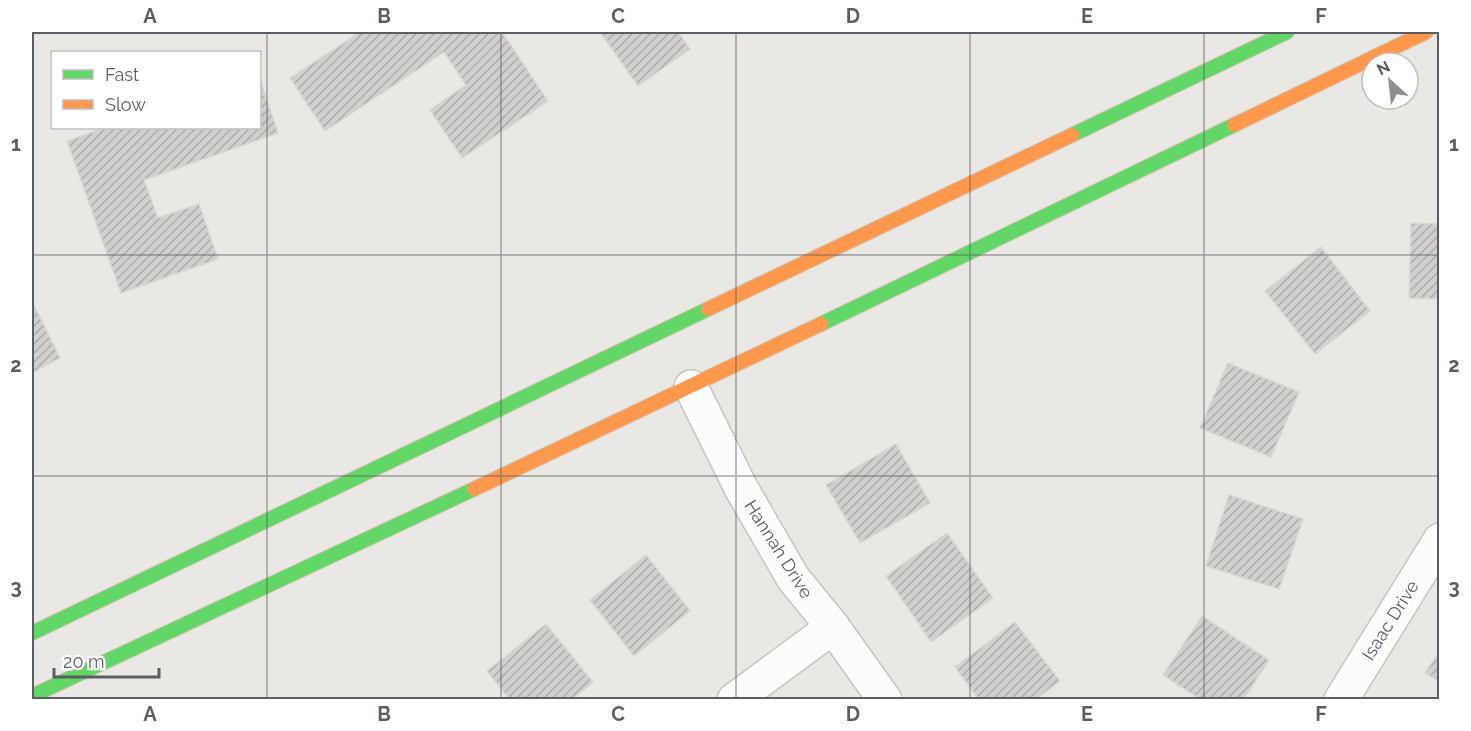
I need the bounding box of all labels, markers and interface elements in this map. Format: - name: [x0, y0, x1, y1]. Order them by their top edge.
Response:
- text: A: [143, 4, 157, 28]
- text: B: [377, 4, 391, 28]
- text: C: [611, 4, 625, 28]
- text: D: [846, 4, 860, 28]
- text: E: [1081, 4, 1093, 28]
- text: F: [1315, 4, 1327, 28]
- legend: [51, 51, 261, 129]
- north arrow: [1360, 51, 1420, 111]
- text: N: [1374, 57, 1393, 79]
- text: Fast: [105, 64, 139, 85]
- text: Slow: [105, 94, 146, 115]
- text: 1: [11, 132, 21, 156]
- text: 1: [1449, 132, 1459, 156]
- text: 2: [10, 353, 22, 377]
- text: 2: [1448, 353, 1460, 377]
- street label: Hannah Drive: [740, 496, 818, 602]
- text: 3: [10, 575, 22, 599]
- text: 3: [1448, 575, 1460, 599]
- street label: Isaac Drive: [1357, 576, 1423, 664]
- scale bar: [54, 641, 159, 679]
- text: 20 m: [63, 651, 105, 672]
- text: A: [143, 702, 157, 726]
- text: B: [377, 702, 391, 726]
- text: C: [611, 702, 625, 726]
- text: D: [846, 702, 860, 726]
- text: E: [1081, 702, 1093, 726]
- text: F: [1315, 702, 1327, 726]

